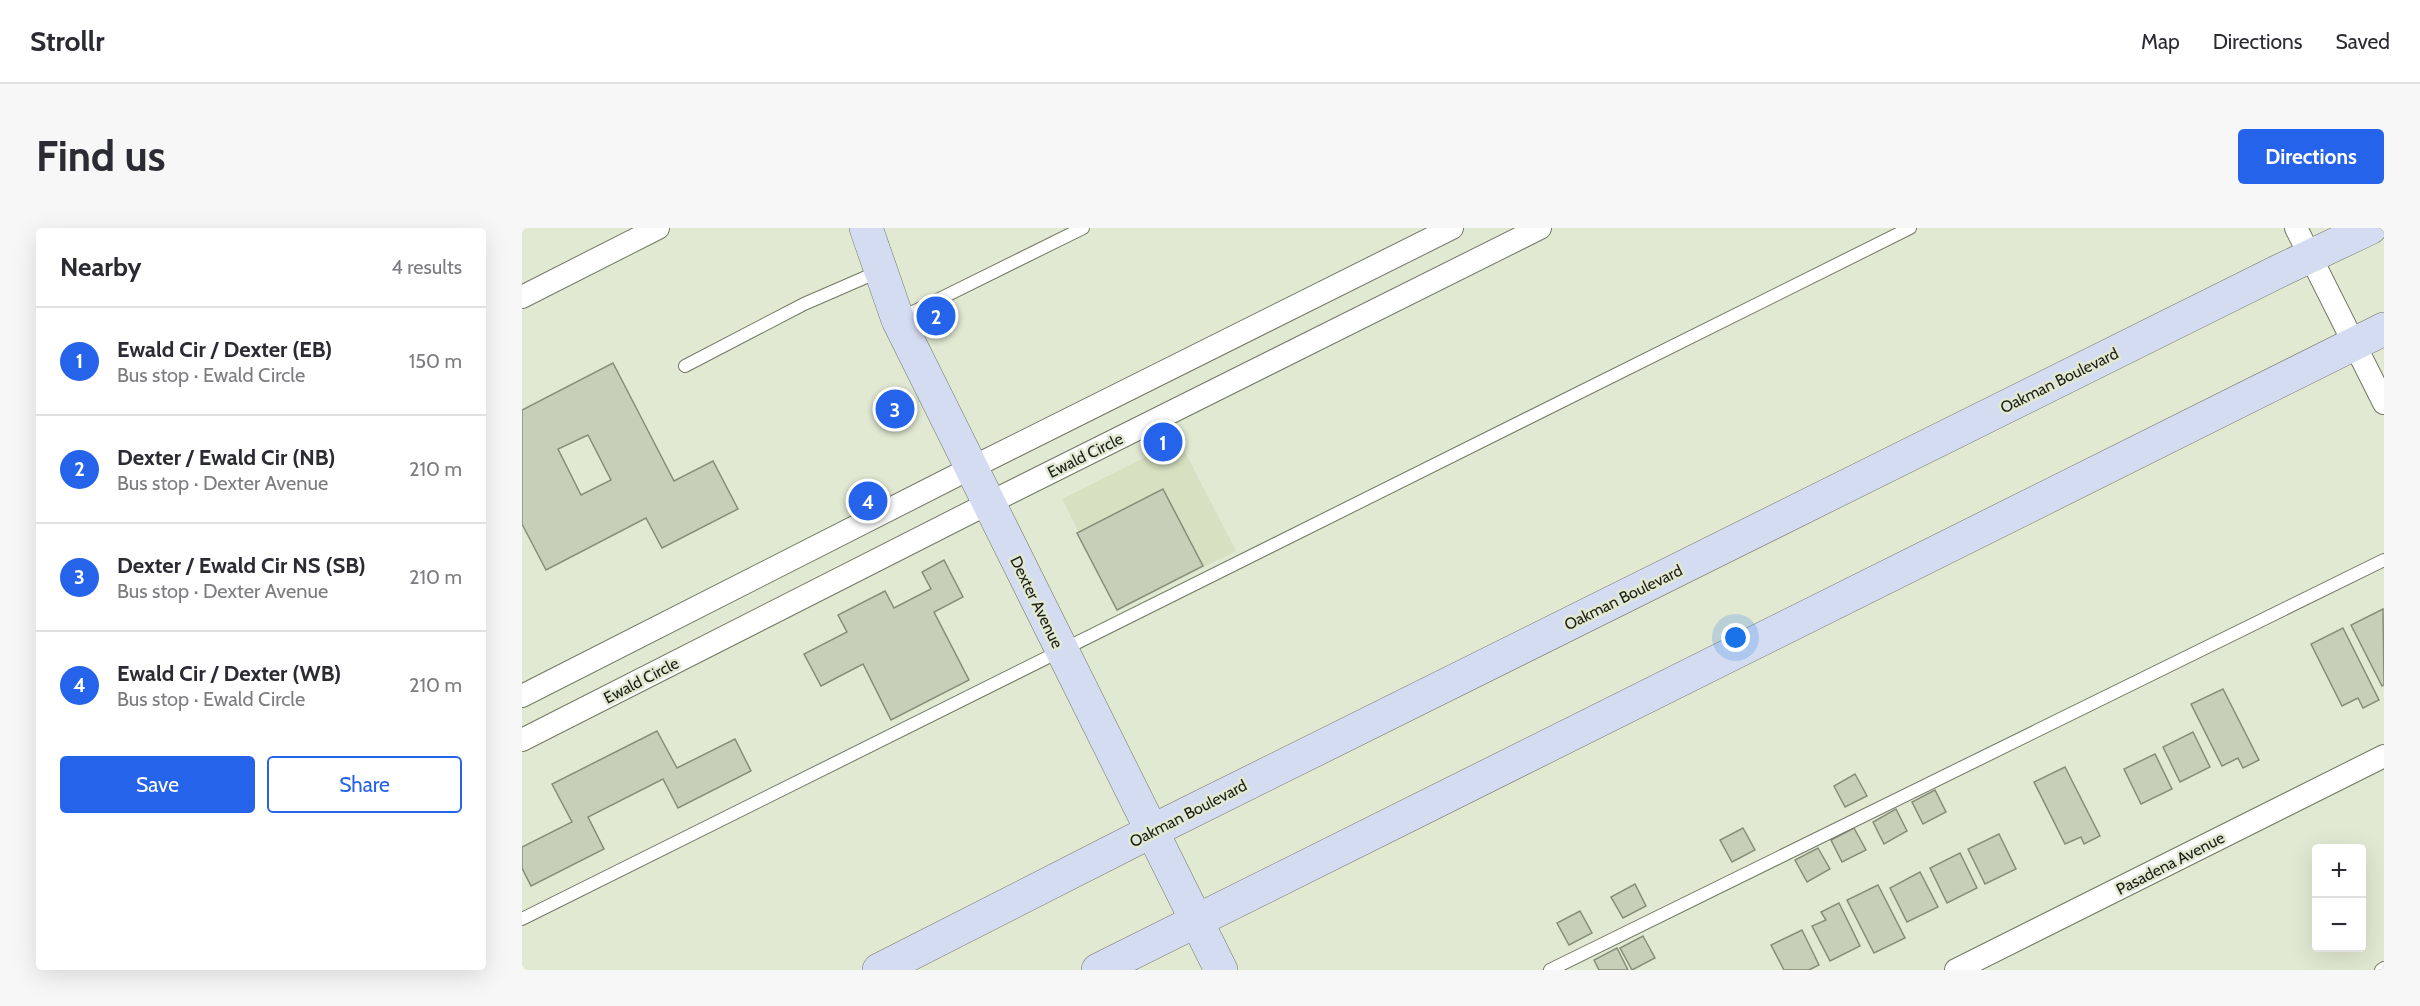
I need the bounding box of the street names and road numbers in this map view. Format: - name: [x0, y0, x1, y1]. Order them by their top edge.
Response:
- street label: Oakman Boulevard: [1997, 344, 2121, 417]
- street label: Ewald Circle: [1044, 429, 1126, 482]
- street label: Dexter Avenue: [1006, 553, 1067, 651]
- street label: Oakman Boulevard: [1561, 561, 1685, 634]
- street label: Ewald Circle: [600, 653, 682, 707]
- street label: Oakman Boulevard: [1126, 776, 1250, 851]
- street label: Pasadena Avenue: [2113, 828, 2228, 899]

